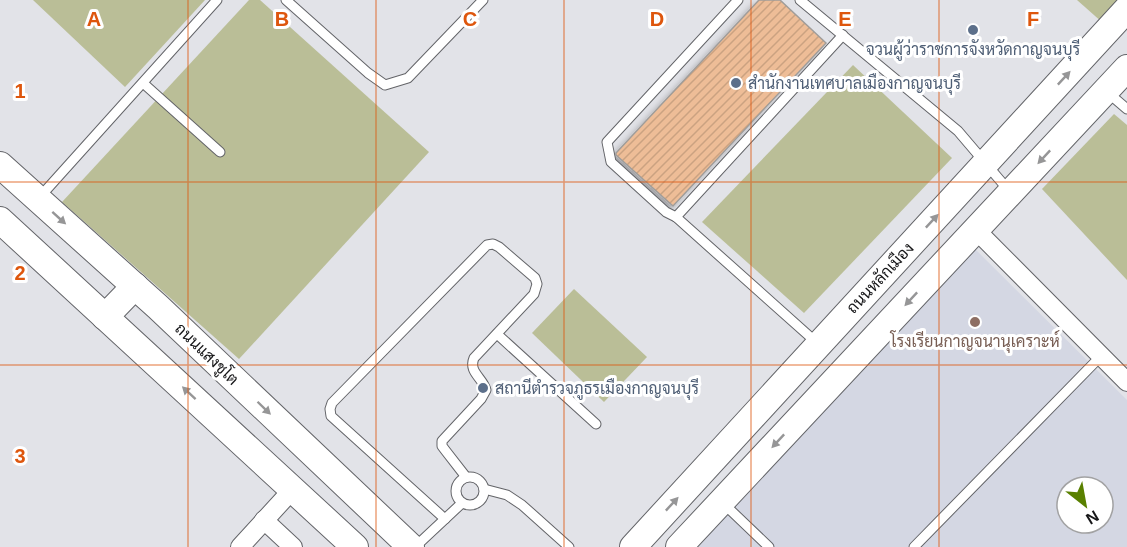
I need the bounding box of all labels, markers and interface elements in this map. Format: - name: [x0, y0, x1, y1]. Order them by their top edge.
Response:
- text: A: [87, 8, 101, 30]
- text: B: [275, 8, 289, 30]
- text: C: [463, 8, 477, 30]
- text: D: [650, 8, 664, 30]
- text: E: [838, 8, 852, 30]
- text: F: [1027, 8, 1039, 30]
- marker: จวนผู้ว่าราชการจังหวัดกาญจนบุรี: [966, 23, 980, 37]
- place label: จวนผู้ว่าราชการจังหวัดกาญจนบุรี: [866, 38, 1081, 61]
- one-way arrow: [1057, 70, 1071, 85]
- place label: สำนักงานเทศบาลเมืองกาญจนบุรี: [748, 72, 961, 95]
- marker: สำนักงานเทศบาลเมืองกาญจนบุรี: [729, 76, 743, 90]
- text: 1: [14, 80, 26, 102]
- one-way arrow: [1037, 149, 1051, 164]
- one-way arrow: [51, 211, 66, 224]
- one-way arrow: [925, 214, 939, 229]
- street label: ถนนหลักเมือง: [842, 238, 917, 317]
- text: 2: [14, 262, 26, 284]
- one-way arrow: [905, 291, 918, 306]
- marker: โรงเรียนกาญจนานุเคราะห์: [968, 315, 982, 329]
- street label: ถนนแสงชูโต: [170, 318, 244, 390]
- place label: โรงเรียนกาญจนานุเคราะห์: [889, 329, 1060, 353]
- place label: สถานีตำรวจภูธรเมืองกาญจนบุรี: [495, 377, 699, 400]
- marker: สถานีตำรวจภูธรเมืองกาญจนบุรี: [476, 381, 490, 395]
- one-way arrow: [181, 386, 196, 400]
- one-way arrow: [257, 400, 271, 414]
- one-way arrow: [771, 434, 785, 449]
- text: 3: [14, 445, 26, 467]
- north arrow: [1055, 475, 1115, 535]
- one-way arrow: [665, 497, 679, 511]
- text: N: [1083, 507, 1102, 528]

